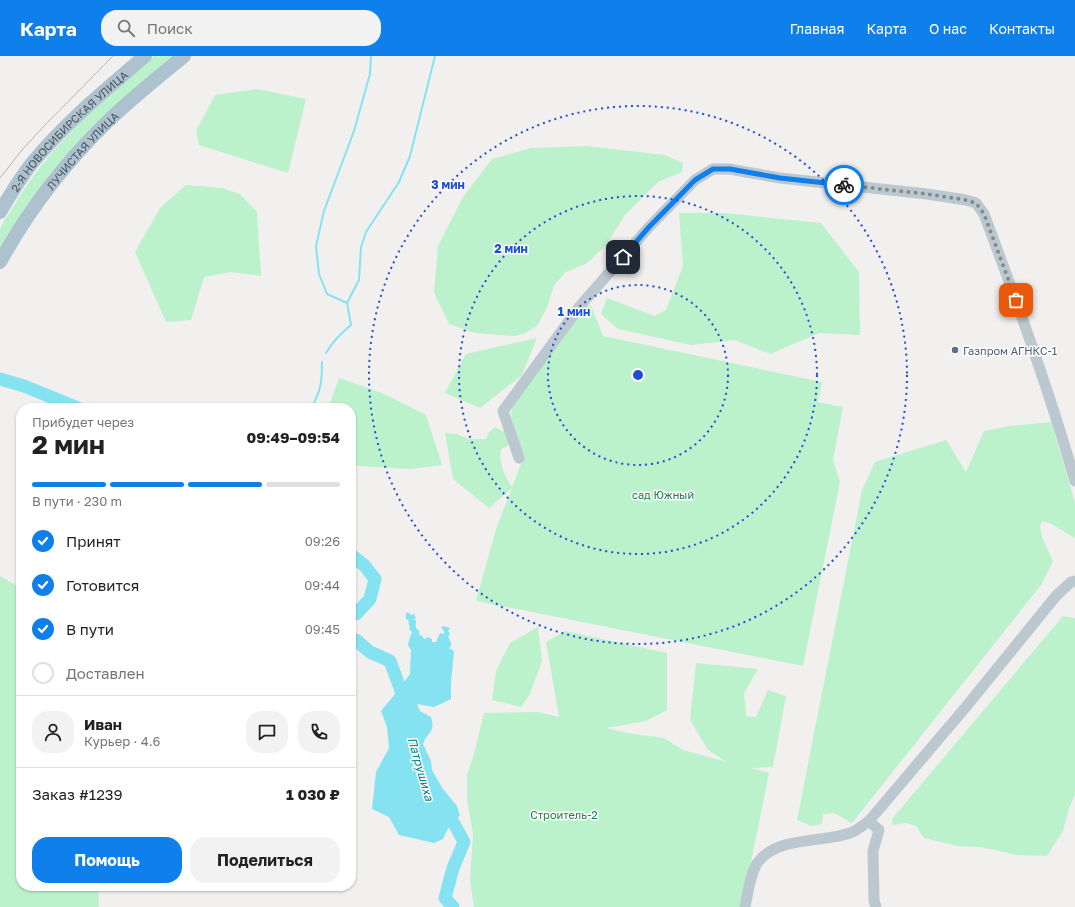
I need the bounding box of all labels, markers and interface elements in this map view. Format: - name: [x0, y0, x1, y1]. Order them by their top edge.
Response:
- search box: [101, 10, 381, 46]
- text: Карта: [20, 17, 77, 40]
- icon: search: [115, 17, 137, 39]
- text: Поиск: [147, 19, 193, 37]
- text: Главная: [790, 20, 844, 37]
- text: Карта: [866, 20, 907, 37]
- text: О нас: [929, 20, 967, 37]
- text: Контакты: [989, 20, 1055, 37]
- street label: 2-Я НОВОСИБИРСКАЯ УЛИЦА: [7, 67, 130, 194]
- street label: ЛУЧИСТАЯ УЛИЦА: [43, 108, 121, 192]
- courier: [824, 165, 864, 205]
- icon: bike: [833, 174, 855, 196]
- text: 3 мин: [431, 177, 465, 192]
- pin: [606, 240, 640, 274]
- text: 2 мин: [494, 241, 528, 256]
- icon: home: [612, 246, 634, 268]
- pin: [999, 283, 1033, 317]
- icon: bag: [1005, 289, 1027, 311]
- text: 1 мин: [558, 304, 590, 319]
- place label: Газпром АГНКС-1: [963, 344, 1057, 357]
- marker: Газпром АГНКС-1: [950, 345, 960, 355]
- centre of rings: [631, 368, 645, 382]
- text: Прибудет через: [32, 414, 134, 430]
- text: 09:49–09:54: [246, 428, 340, 446]
- text: 2 мин: [32, 429, 105, 460]
- park label: сад Южный: [632, 488, 694, 501]
- text: В пути · 230 m: [32, 493, 122, 509]
- icon: check: [32, 530, 54, 552]
- text: Принят: [66, 532, 121, 550]
- text: 09:26: [305, 533, 340, 549]
- icon: check: [32, 574, 54, 596]
- text: Готовится: [66, 576, 139, 594]
- text: 09:44: [304, 577, 340, 593]
- icon: check: [32, 618, 54, 640]
- text: В пути: [66, 620, 114, 638]
- text: 09:45: [305, 621, 340, 637]
- text: Доставлен: [66, 664, 145, 682]
- button: person: [32, 711, 74, 753]
- button: chat: [246, 711, 288, 753]
- button: phone: [298, 711, 340, 753]
- text: Иван: [84, 715, 122, 733]
- text: Курьер · 4.6: [84, 733, 160, 749]
- water label: Патрушиха: [405, 735, 438, 804]
- text: Заказ #1239: [32, 785, 123, 803]
- text: 1 030 ₽: [286, 785, 340, 803]
- park label: Строитель-2: [530, 808, 598, 821]
- button: Помощь: [32, 837, 182, 883]
- button: Поделиться: [190, 837, 340, 883]

